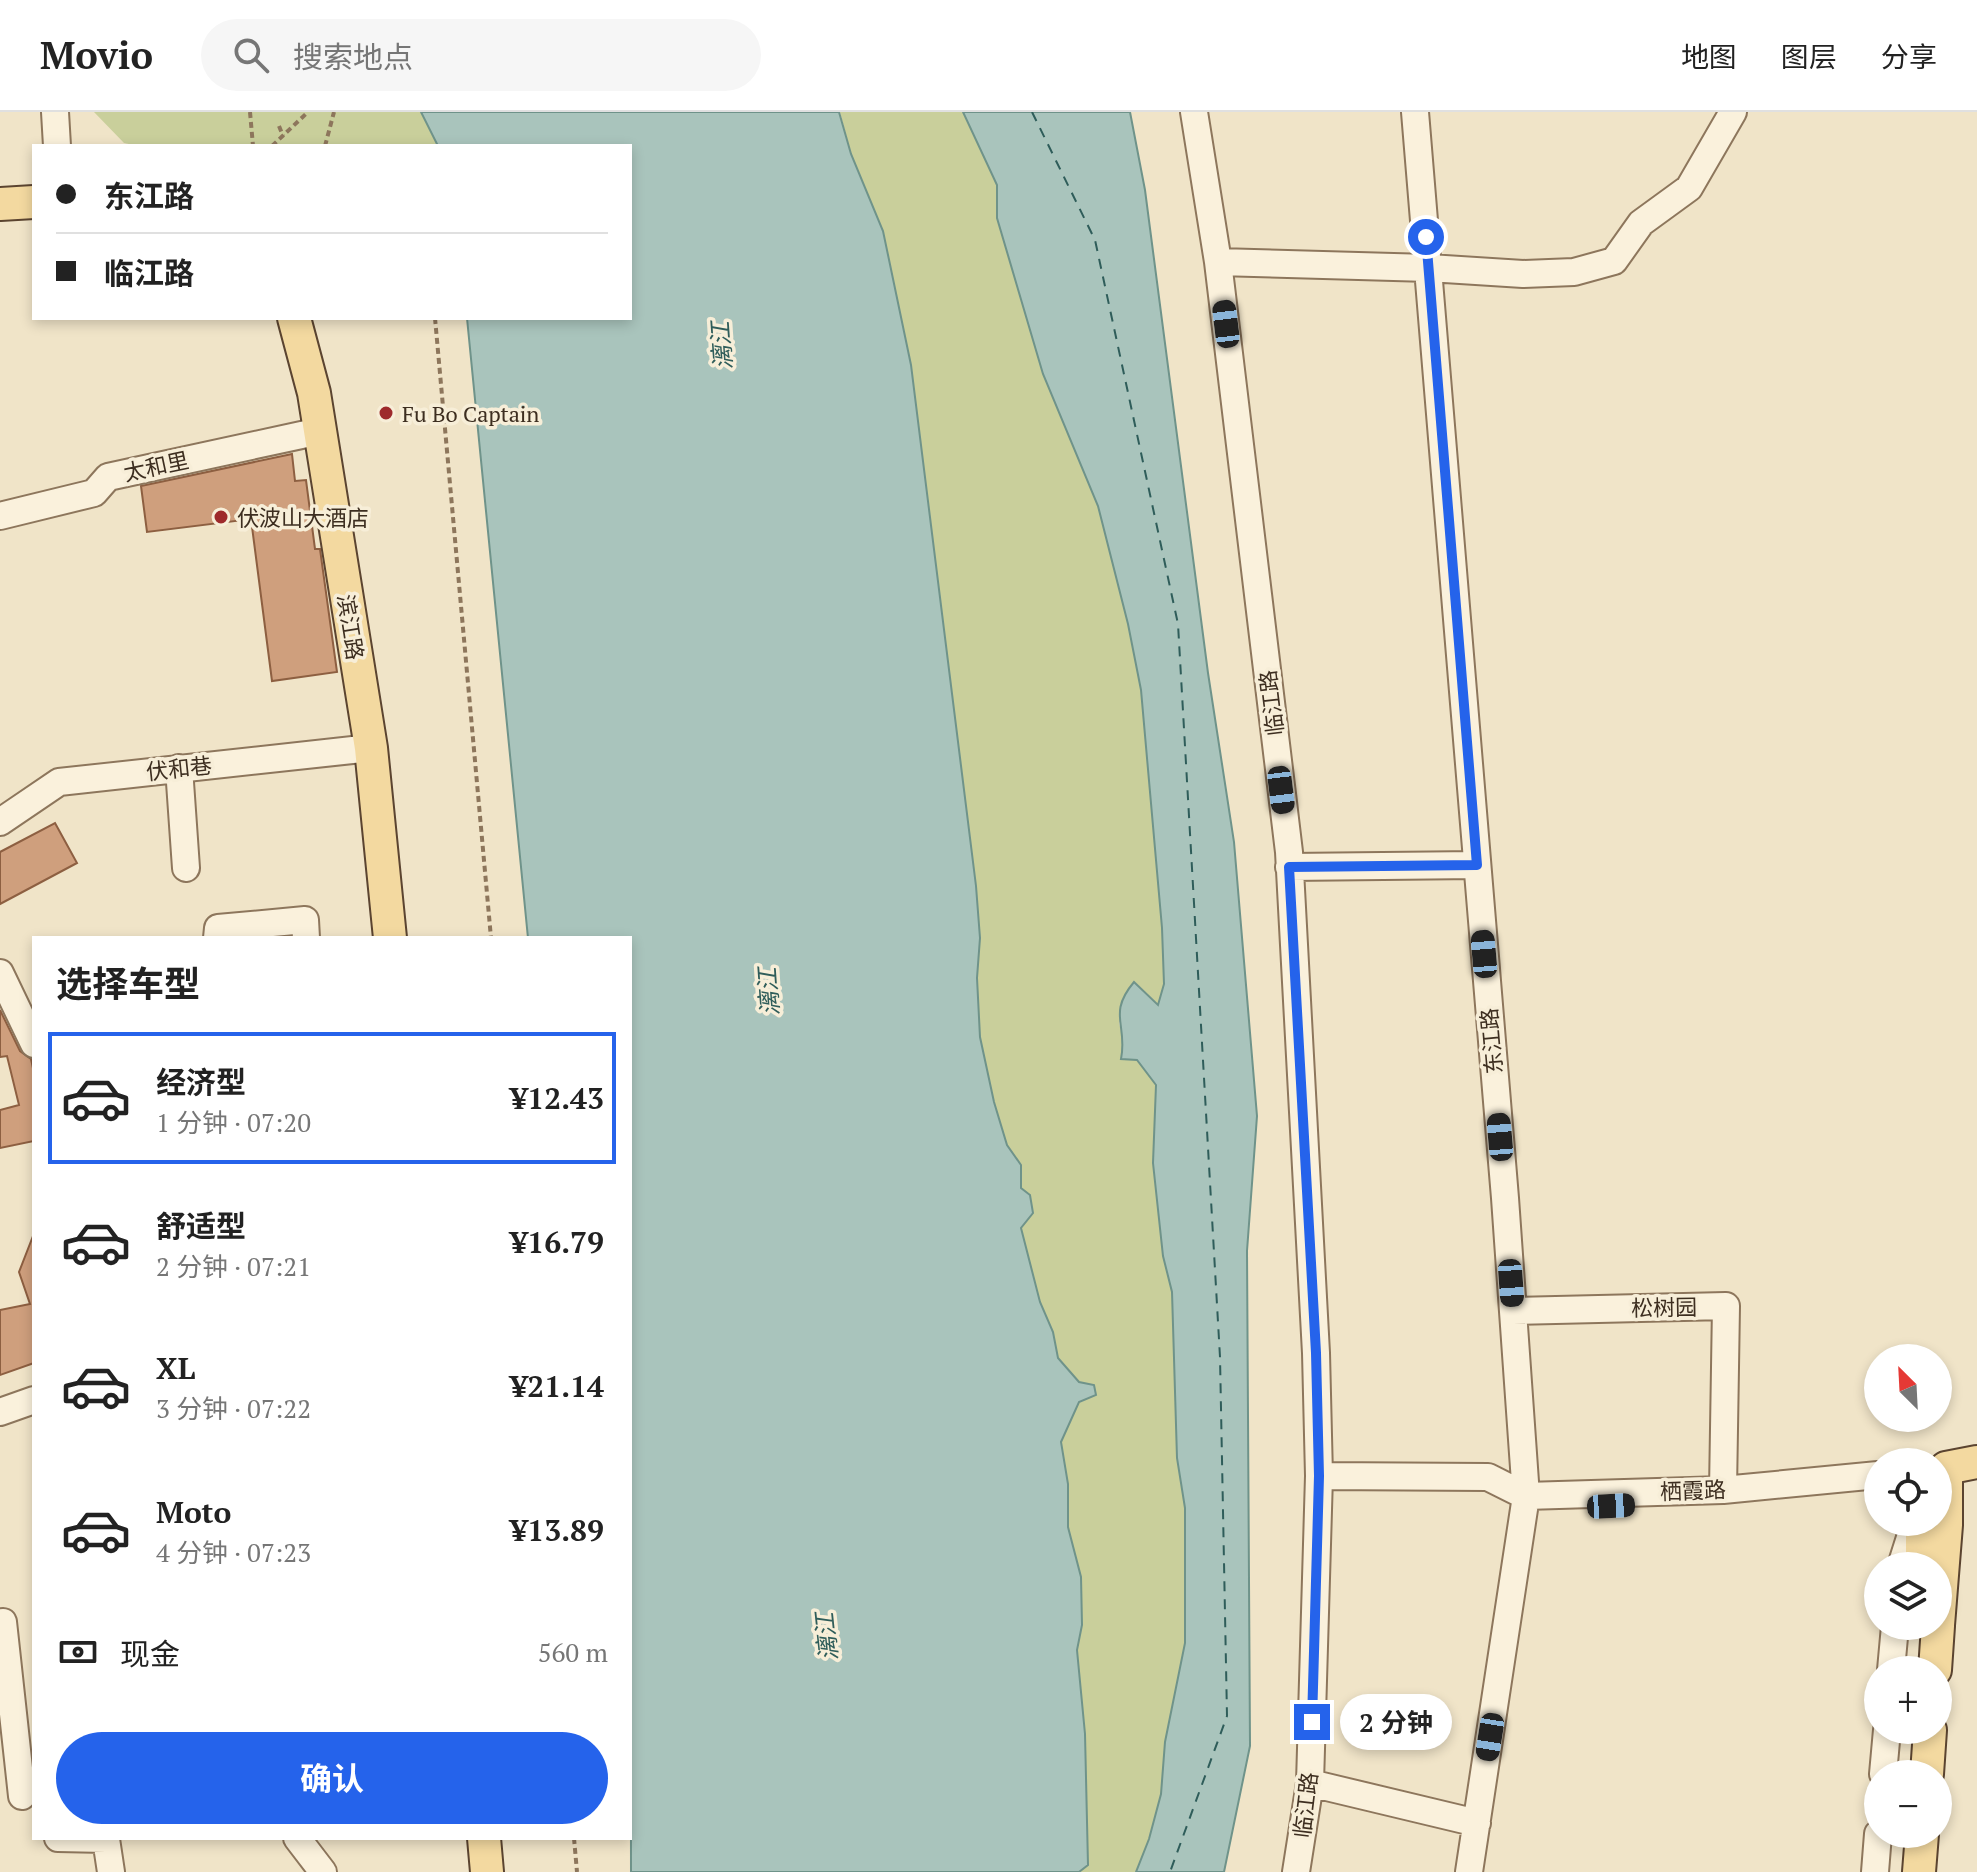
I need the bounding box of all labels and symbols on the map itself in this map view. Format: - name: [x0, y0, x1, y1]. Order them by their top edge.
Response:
- route start: [1408, 219, 1444, 255]
- car: [1211, 299, 1241, 349]
- water label: 漓江: [703, 318, 739, 371]
- place label: Fu Bo Captain: [402, 399, 539, 428]
- marker: Fu Bo Captain: [377, 404, 395, 422]
- street label: 太和里: [121, 445, 191, 487]
- place label: 伏波山大酒店: [237, 503, 369, 532]
- marker: 伏波山大酒店: [212, 508, 230, 526]
- street label: 滨江路: [332, 592, 370, 662]
- street label: 临江路: [1253, 668, 1289, 738]
- street label: 伏和巷: [145, 750, 213, 786]
- car: [1266, 765, 1296, 815]
- car: [1470, 929, 1498, 979]
- water label: 漓江: [750, 964, 786, 1017]
- street label: 东江路: [1474, 1007, 1508, 1075]
- car: [1486, 1112, 1514, 1162]
- car: [1497, 1258, 1525, 1308]
- street label: 松树园: [1631, 1292, 1697, 1322]
- north arrow: [1864, 1344, 1952, 1432]
- street label: 栖霞路: [1660, 1474, 1726, 1506]
- car: [1586, 1493, 1636, 1519]
- water label: 漓江: [807, 1608, 844, 1663]
- callout: 2 分钟: [1340, 1694, 1452, 1750]
- route end: [1294, 1704, 1330, 1740]
- car: [1474, 1711, 1506, 1763]
- street label: 临江路: [1287, 1770, 1323, 1840]

